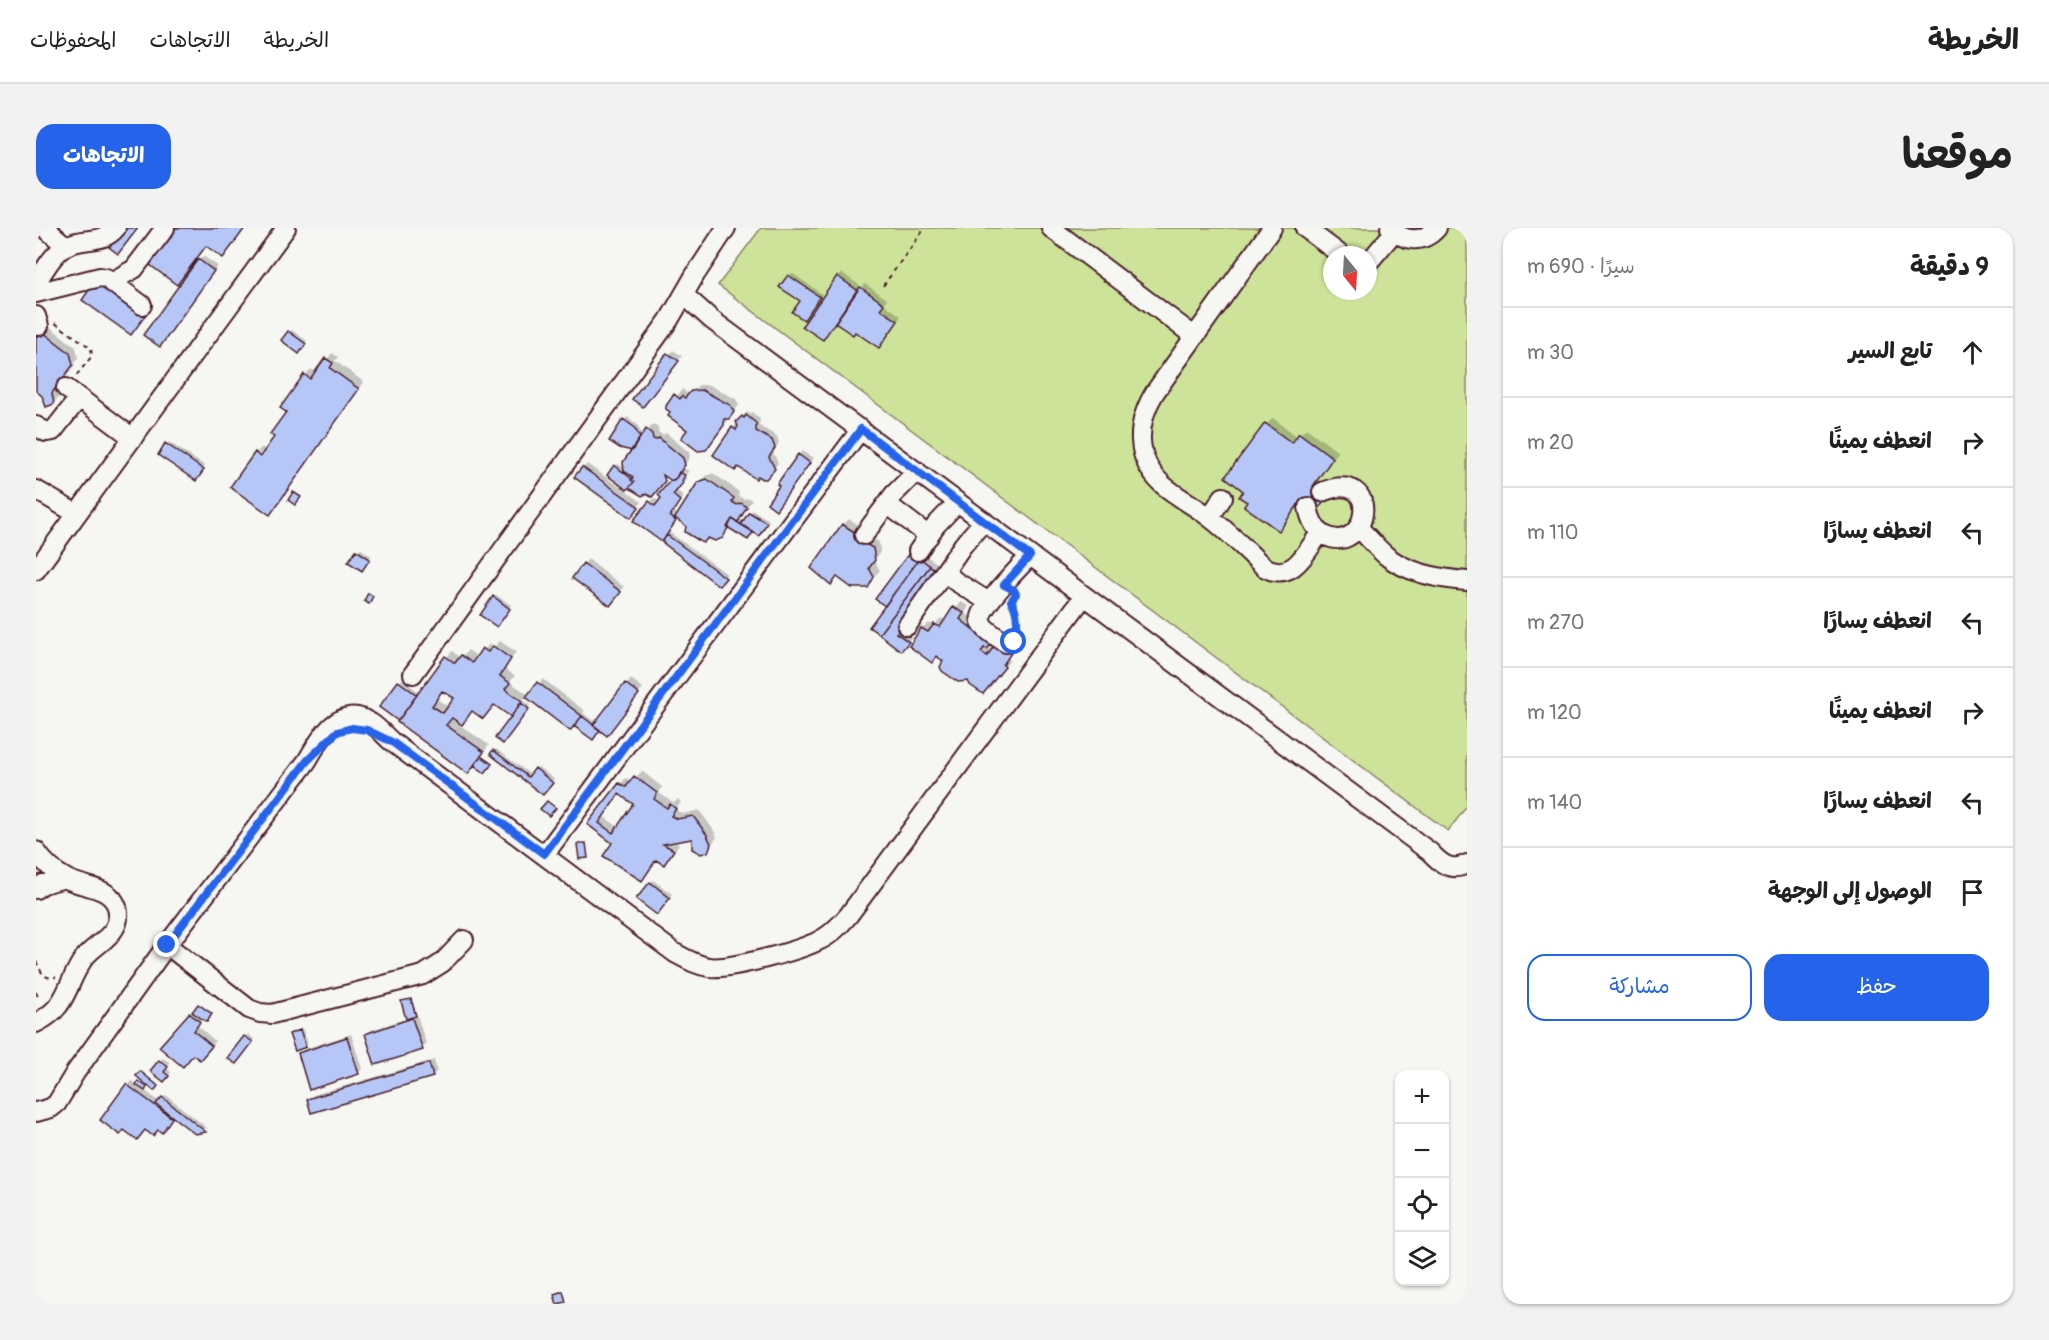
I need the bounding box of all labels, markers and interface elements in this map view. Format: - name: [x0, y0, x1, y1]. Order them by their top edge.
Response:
- text: الخريطة: [1928, 23, 2019, 58]
- text: المحفوظات: [30, 27, 116, 54]
- text: الاتجاهات: [149, 27, 231, 54]
- text: الخريطة: [264, 27, 329, 54]
- button: الاتجاهات: [36, 124, 171, 189]
- text: موقعنا: [1902, 129, 2013, 181]
- north arrow: [1323, 246, 1377, 300]
- text: 9 دقيقة: [1910, 251, 1989, 283]
- text: سيرًا · 690 m: [1527, 254, 1635, 279]
- icon: ahead: [1956, 336, 1989, 369]
- text: تابع السير: [1849, 337, 1932, 365]
- text: 30 m: [1527, 340, 1574, 365]
- icon: right: [1956, 426, 1989, 459]
- text: انعطف يمينًا: [1829, 427, 1932, 455]
- text: 20 m: [1527, 430, 1574, 455]
- icon: left: [1956, 516, 1989, 549]
- text: انعطف يسارًا: [1823, 517, 1932, 545]
- text: 110 m: [1527, 520, 1578, 545]
- icon: left: [1956, 606, 1989, 639]
- text: انعطف يسارًا: [1823, 607, 1932, 635]
- text: 270 m: [1527, 610, 1585, 635]
- route start: [1000, 628, 1026, 654]
- icon: right: [1956, 696, 1989, 729]
- text: انعطف يمينًا: [1829, 697, 1932, 725]
- text: 120 m: [1527, 700, 1582, 725]
- icon: left: [1956, 786, 1989, 819]
- text: انعطف يسارًا: [1823, 787, 1932, 815]
- text: 140 m: [1527, 790, 1582, 815]
- icon: arrive: [1956, 876, 1989, 909]
- text: الوصول إلى الوجهة: [1768, 877, 1932, 905]
- route end: [153, 931, 179, 957]
- button: مشاركة: [1527, 954, 1752, 1021]
- button: حفظ: [1764, 954, 1989, 1021]
- map controls: [1395, 1070, 1449, 1286]
- button: +: [1395, 1070, 1449, 1124]
- button: −: [1395, 1124, 1449, 1178]
- button: locate: [1395, 1178, 1449, 1232]
- button: layers: [1395, 1232, 1449, 1286]

